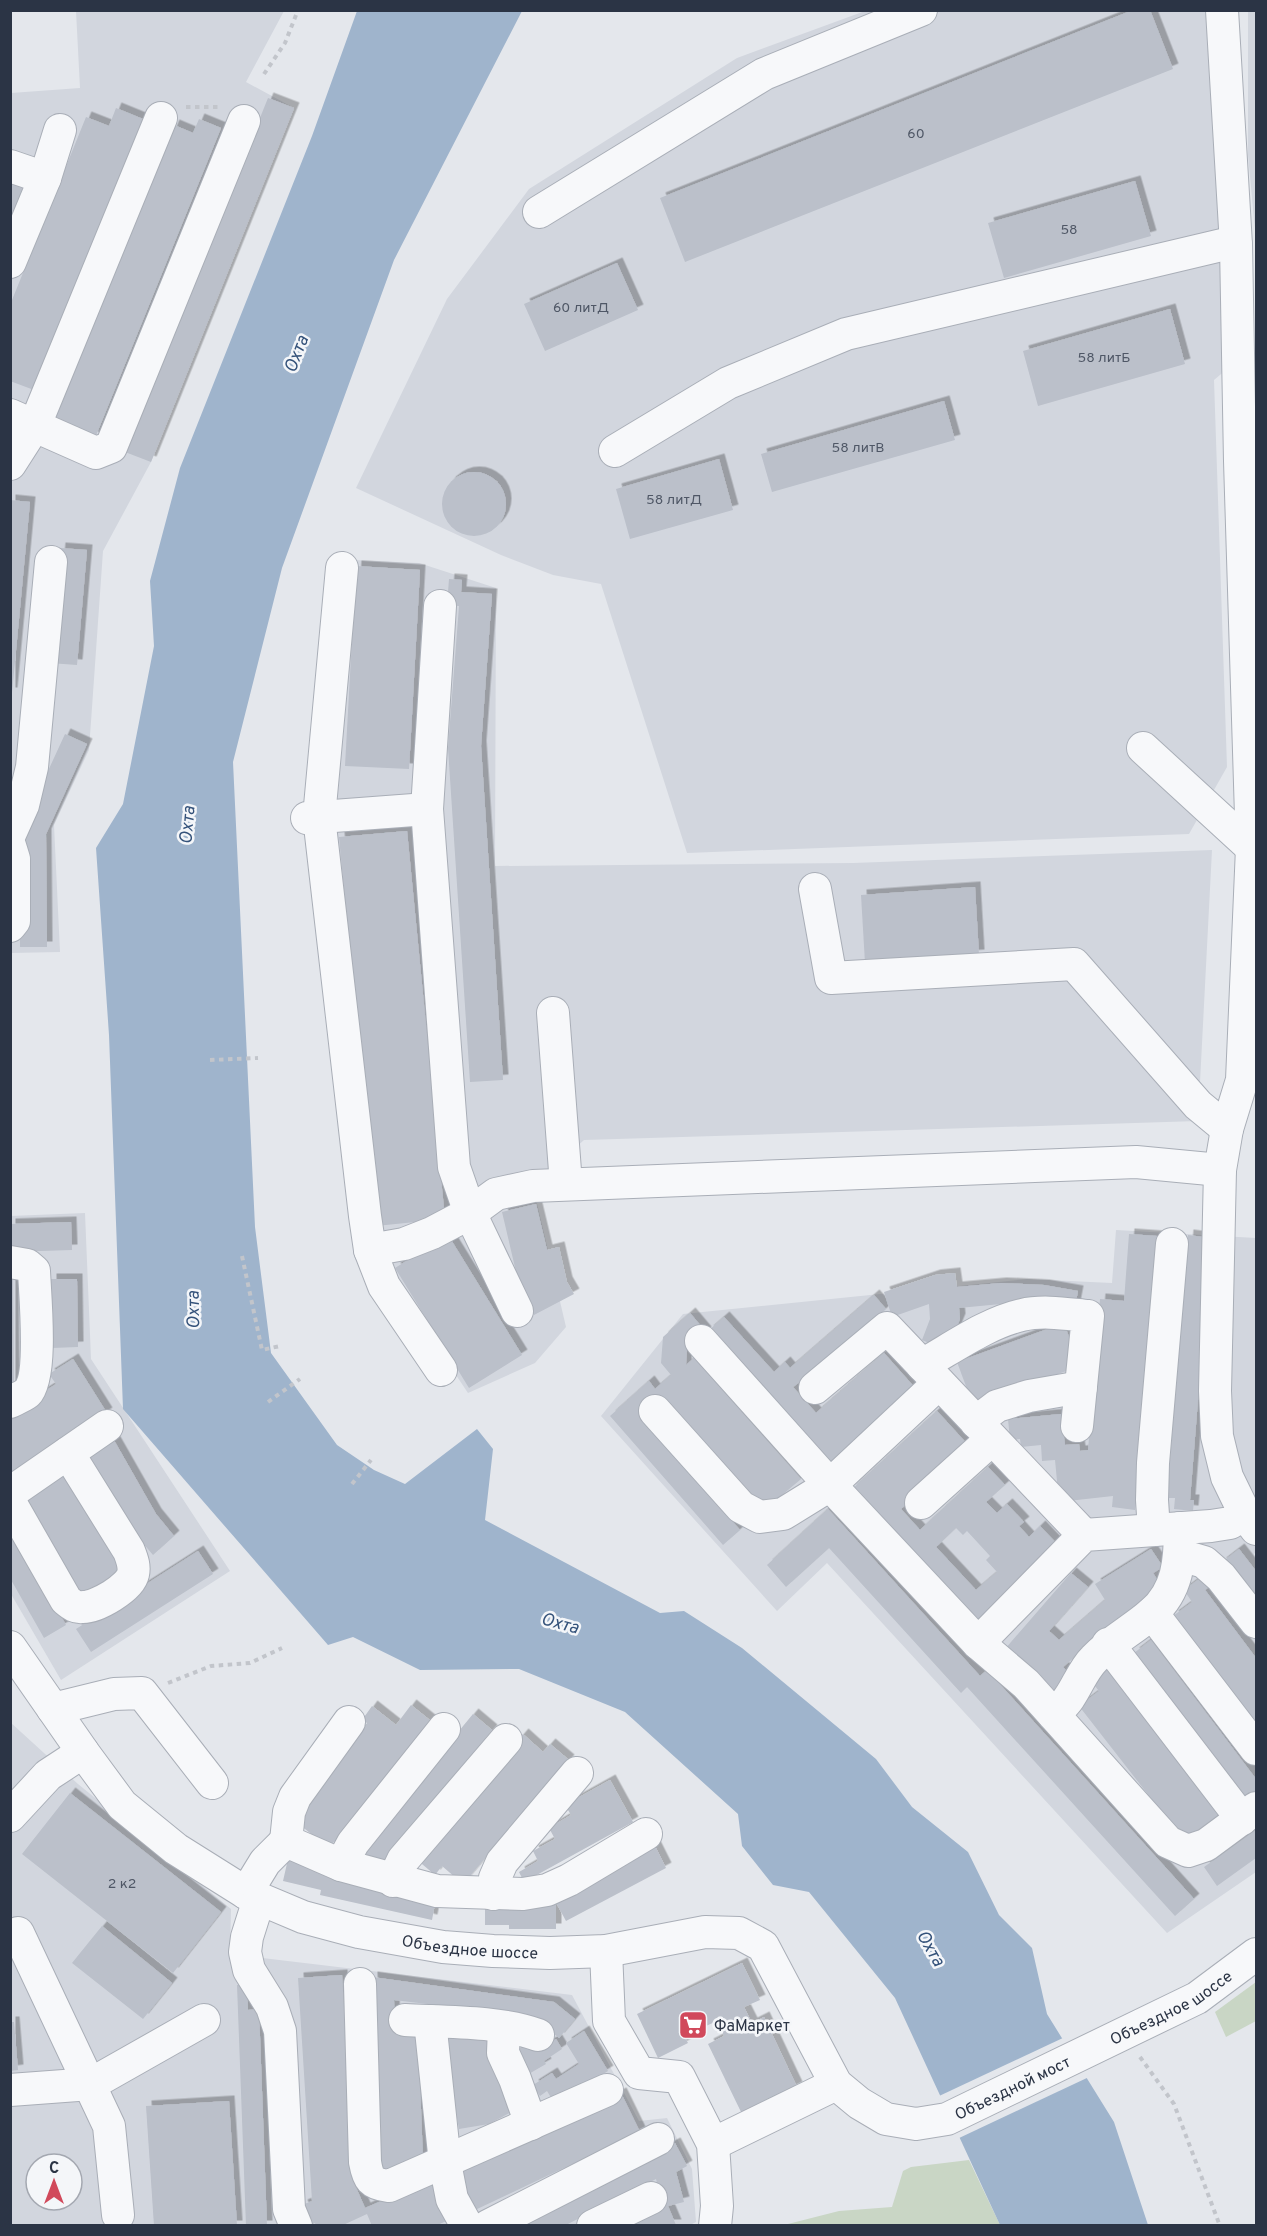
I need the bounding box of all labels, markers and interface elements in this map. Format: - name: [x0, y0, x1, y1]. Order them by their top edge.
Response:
- house number: 60: [907, 126, 925, 143]
- house number: 58: [1060, 222, 1078, 239]
- house number: 60 литД: [553, 300, 609, 317]
- water label: Охта: [280, 332, 315, 377]
- house number: 58 литБ: [1077, 350, 1131, 367]
- house number: 58 литВ: [831, 440, 885, 457]
- house number: 58 литД: [646, 492, 702, 509]
- water label: Охта: [175, 804, 202, 845]
- water label: Охта: [183, 1290, 206, 1329]
- water label: Охта: [538, 1608, 582, 1641]
- house number: 2 к2: [108, 1876, 136, 1893]
- water label: Охта: [910, 1926, 950, 1972]
- street label: Объездное шоссе: [400, 1932, 538, 1965]
- street label: Объездное шоссе: [1107, 1967, 1237, 2051]
- supermarket icon: ФаМаркет: [677, 2009, 709, 2041]
- place label: ФаМаркет: [714, 2017, 790, 2037]
- street label: Объездной мост: [952, 2053, 1074, 2126]
- north arrow: [24, 2152, 84, 2212]
- text: С: [49, 2159, 59, 2179]

